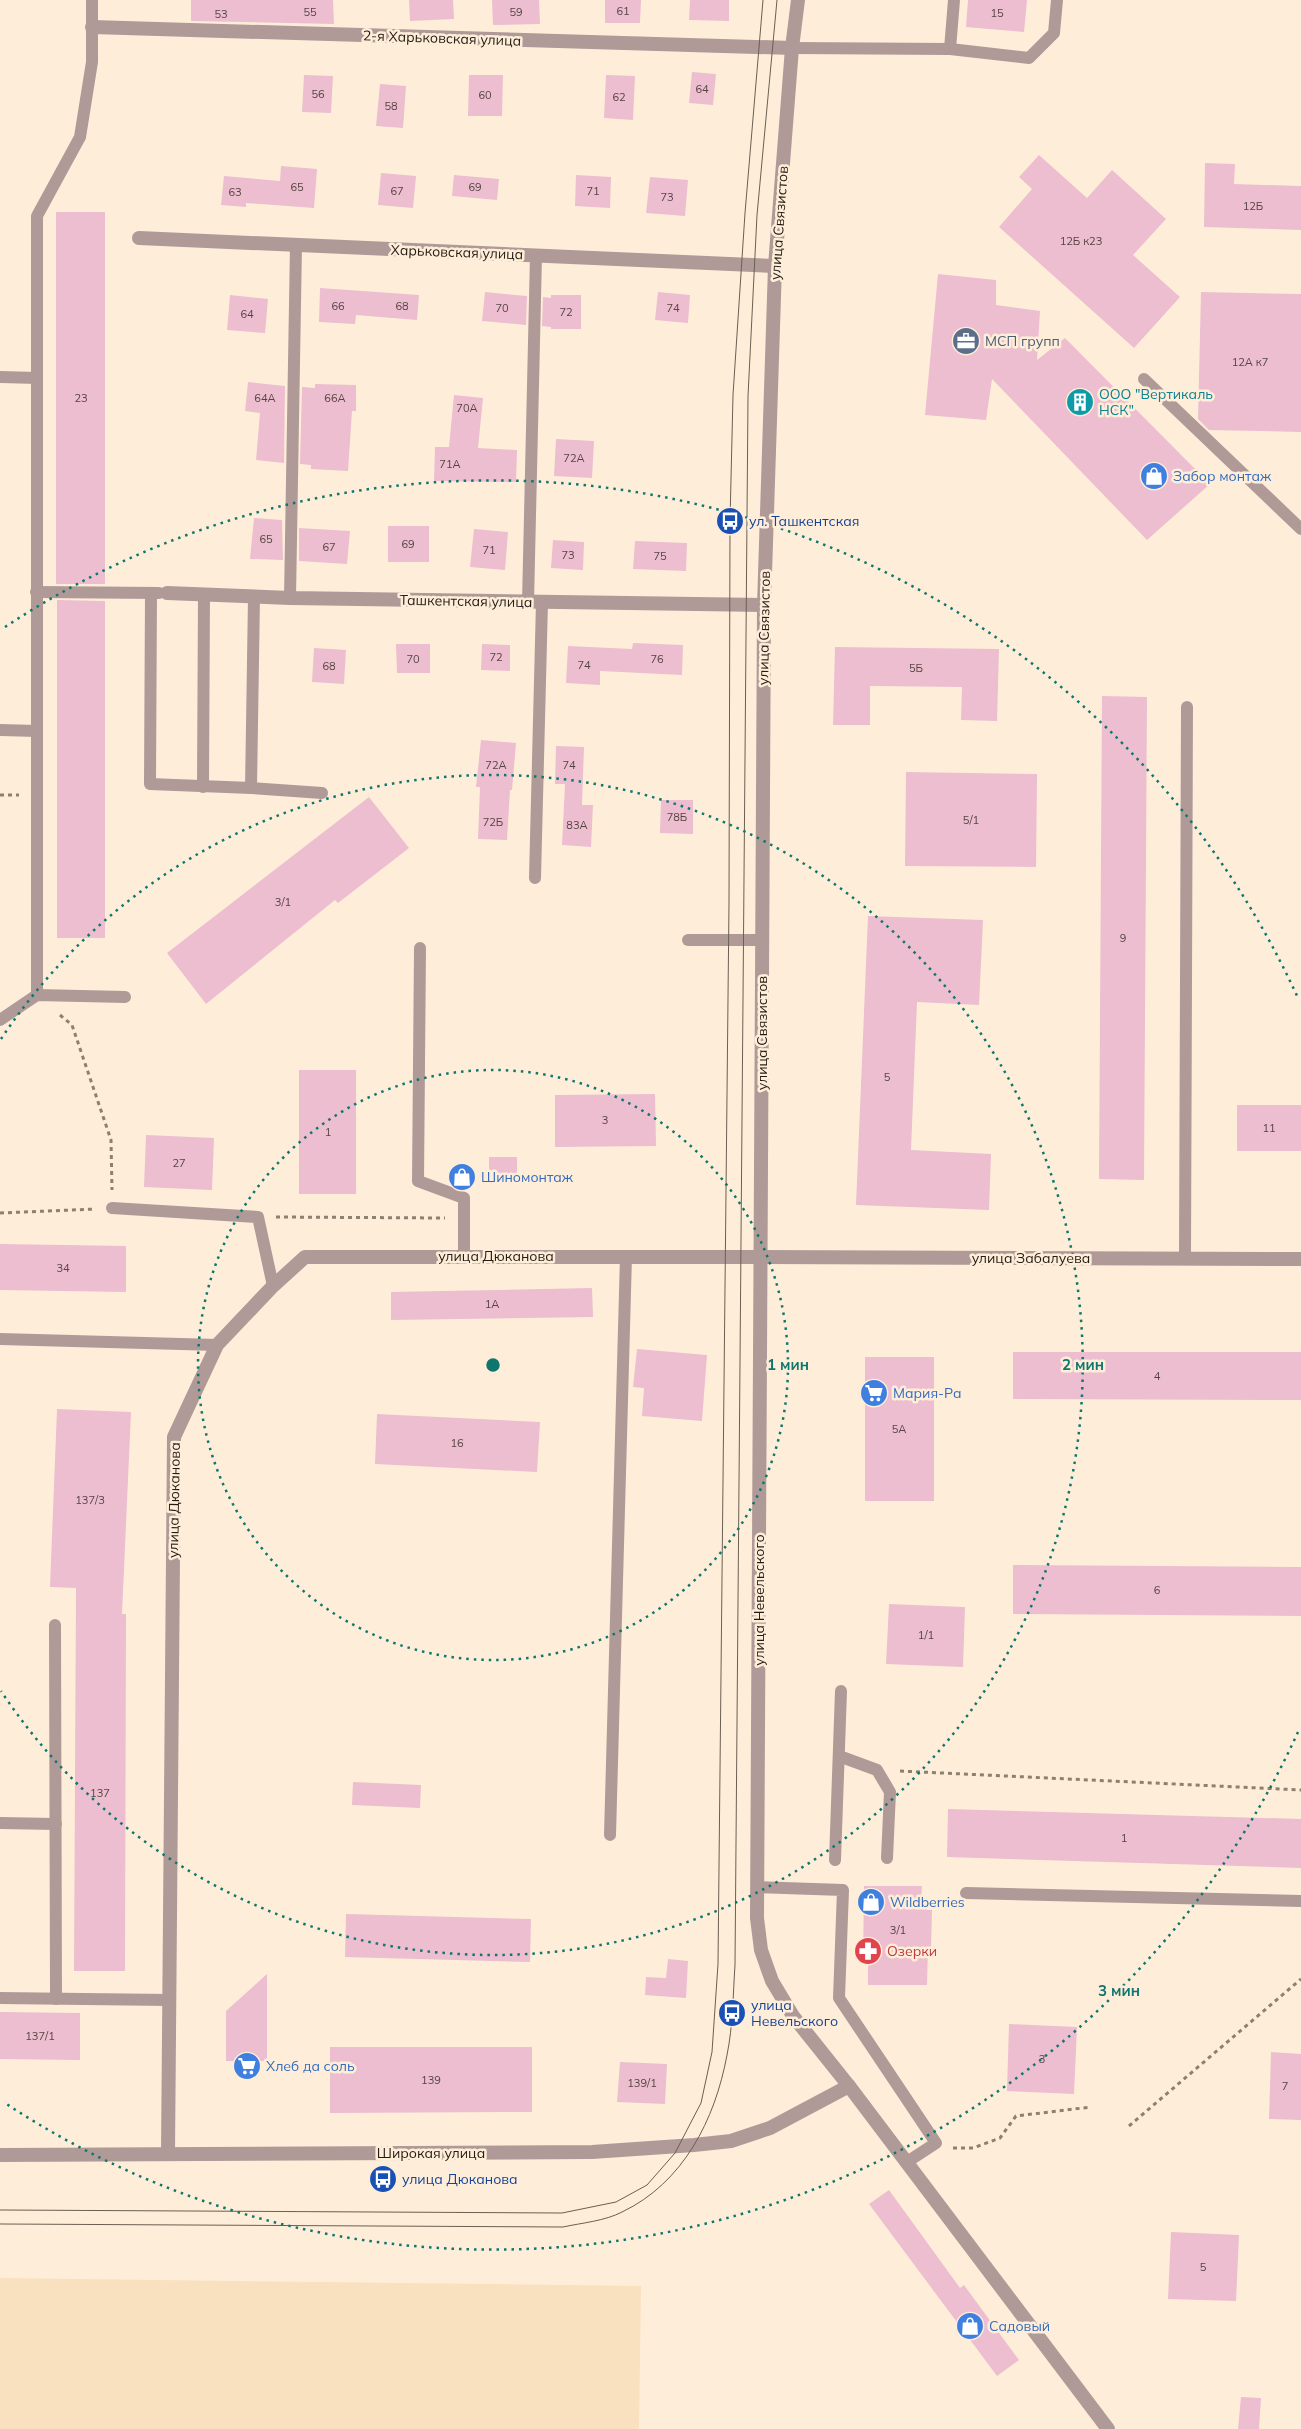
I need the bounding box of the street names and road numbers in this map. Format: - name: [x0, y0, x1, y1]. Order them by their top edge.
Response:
- street label: 2-я Харьковская улица: [363, 26, 521, 50]
- street label: улица Связистов: [766, 165, 792, 281]
- street label: Харьковская улица: [390, 241, 524, 263]
- street label: улица Связистов: [754, 571, 774, 685]
- street label: Ташкентская улица: [400, 591, 532, 611]
- street label: улица Связистов: [753, 976, 771, 1090]
- street label: улица Дюканова: [438, 1247, 554, 1265]
- street label: улица Забалуева: [972, 1249, 1090, 1267]
- street label: улица Дюканова: [164, 1442, 184, 1558]
- street label: улица Невельского: [750, 1534, 768, 1666]
- street label: Широкая улица: [377, 2144, 485, 2162]

